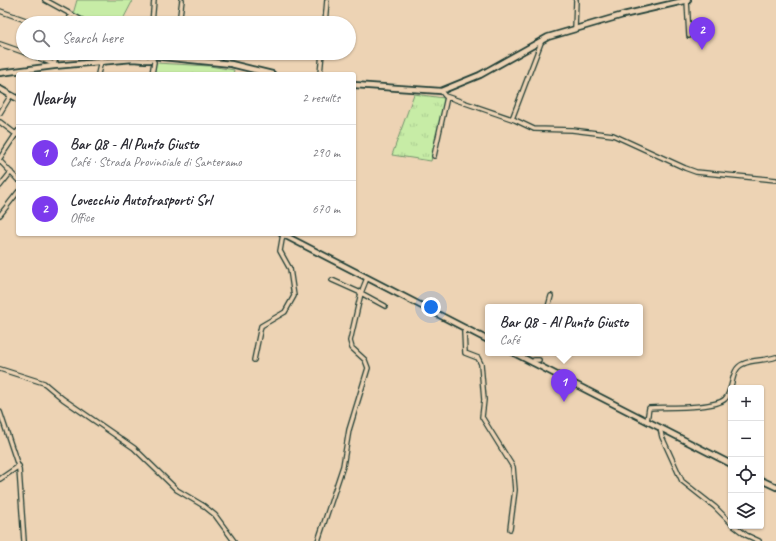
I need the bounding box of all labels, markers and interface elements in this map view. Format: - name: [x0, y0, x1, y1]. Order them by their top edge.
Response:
- search box: [16, 16, 356, 60]
- pin: 2: [689, 17, 715, 50]
- icon: search: [30, 27, 52, 49]
- text: Search here: [62, 29, 123, 48]
- text: Nearby: [32, 88, 75, 109]
- text: 2 results: [302, 90, 340, 106]
- text: Bar Q8 - Al Punto Giusto: [70, 135, 199, 154]
- text: 1: [42, 145, 48, 161]
- text: 290 m: [312, 145, 340, 161]
- text: Café · Strada Provinciale di Santeramo: [70, 154, 242, 170]
- text: Lovecchio Autotrasporti Srl: [70, 191, 211, 210]
- text: 2: [42, 201, 48, 217]
- text: 670 m: [312, 201, 340, 217]
- text: Office: [70, 210, 94, 226]
- your location: [421, 297, 441, 317]
- popup: [485, 304, 643, 356]
- text: Bar Q8 - Al Punto Giusto: [500, 313, 628, 332]
- text: Café: [500, 332, 520, 348]
- pin: 1: [551, 369, 577, 402]
- map controls: [728, 385, 764, 529]
- button: +: [728, 385, 764, 421]
- button: −: [728, 421, 764, 457]
- button: locate: [728, 457, 764, 493]
- button: layers: [728, 493, 764, 529]

